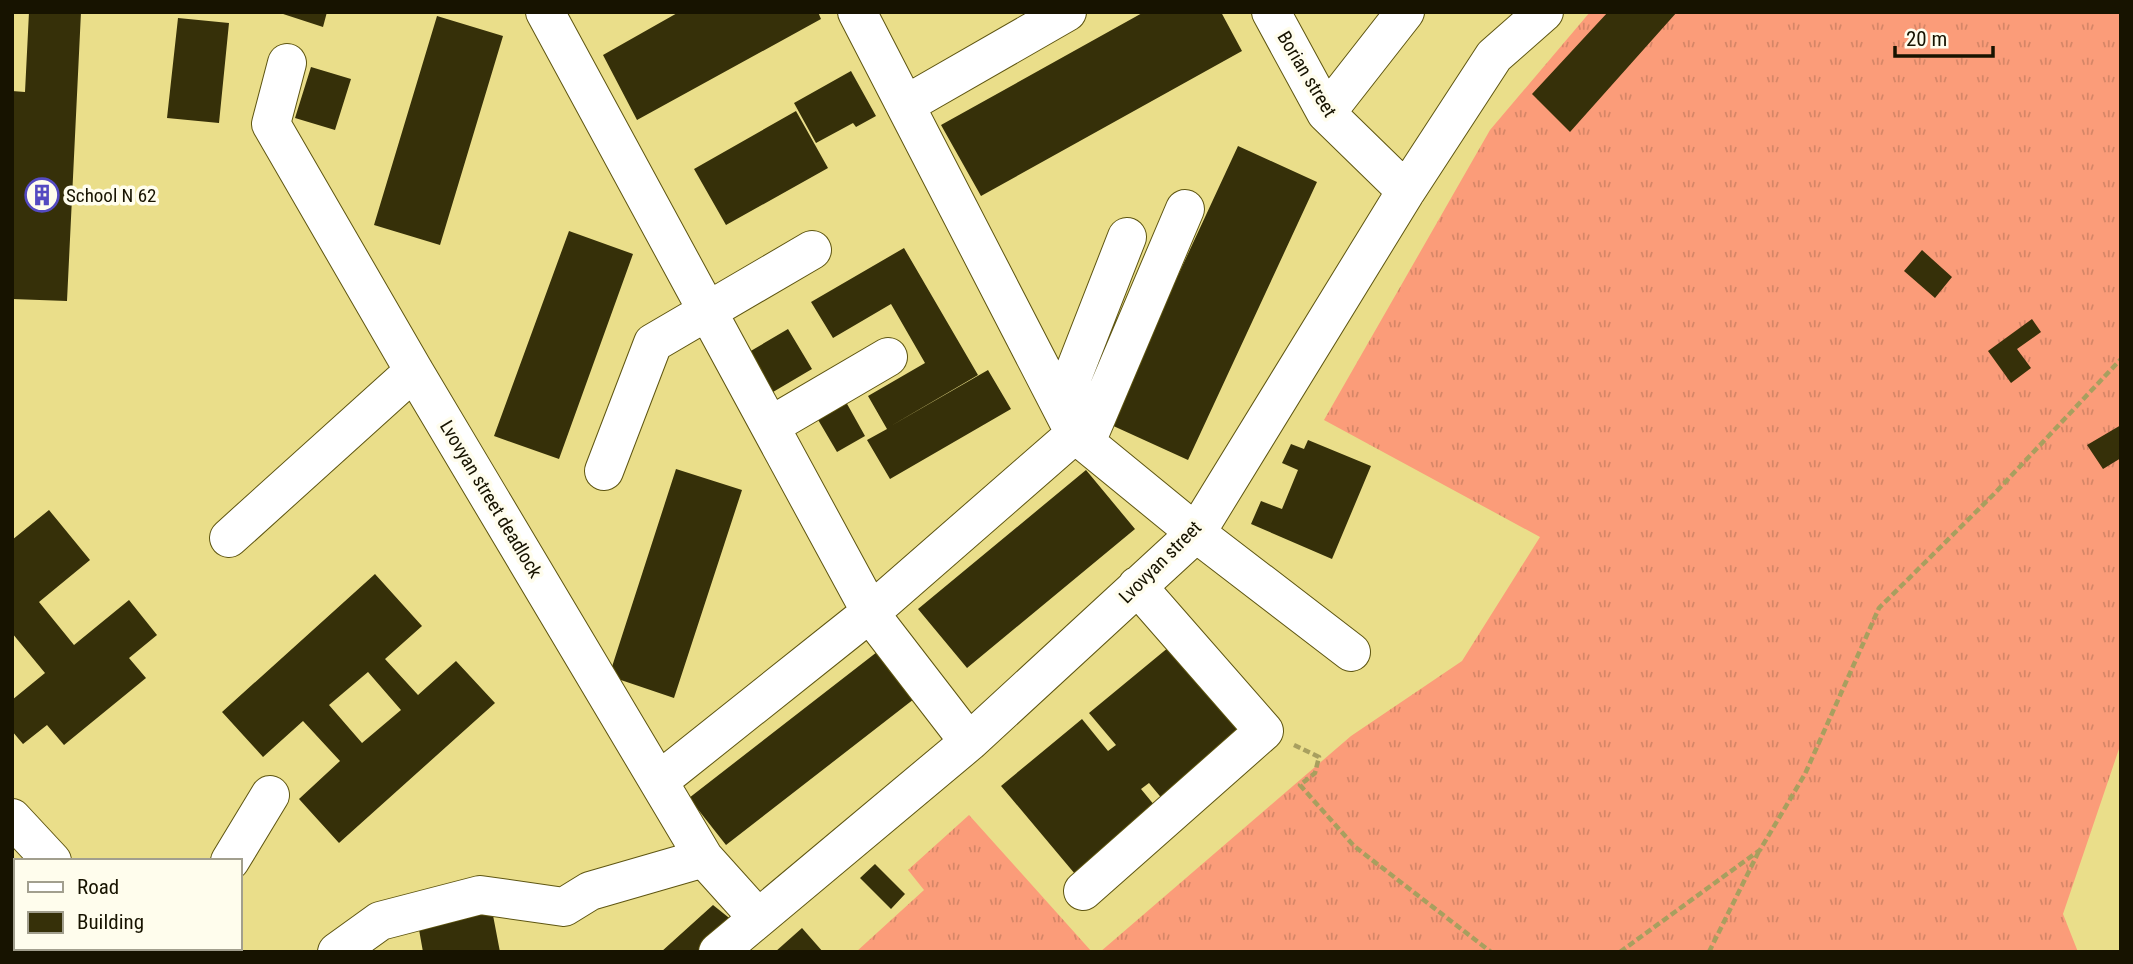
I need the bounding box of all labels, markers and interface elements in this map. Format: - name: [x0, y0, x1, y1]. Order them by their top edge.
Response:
- scale bar: [1895, 14, 1993, 58]
- street label: Borian street: [1272, 27, 1342, 121]
- text: 20 m: [1906, 27, 1947, 51]
- building icon: School N 62: [23, 176, 61, 214]
- place label: School N 62: [66, 184, 157, 207]
- street label: Lvovyan street deadlock: [435, 416, 547, 582]
- street label: Lvovyan street: [1114, 516, 1206, 608]
- legend: [14, 859, 242, 950]
- text: Road: [77, 875, 119, 899]
- text: Building: [77, 910, 144, 934]

